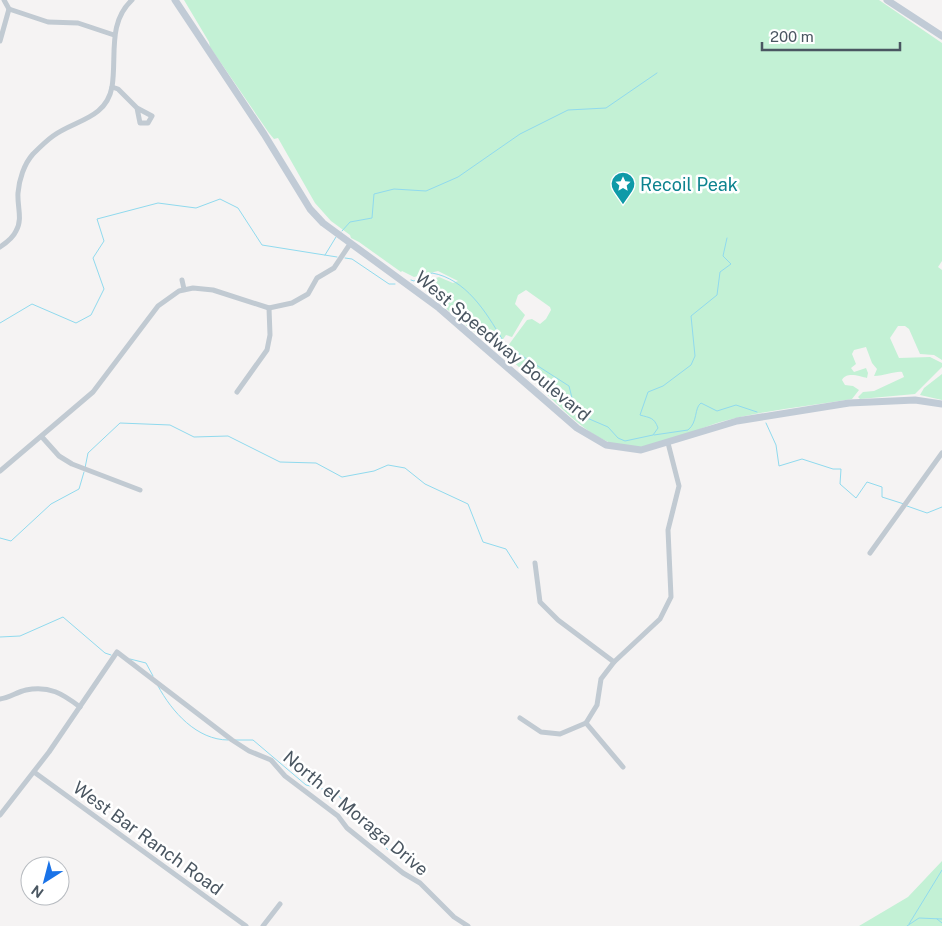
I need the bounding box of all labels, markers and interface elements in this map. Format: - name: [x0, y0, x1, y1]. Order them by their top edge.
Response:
- scale bar: [762, 20, 900, 52]
- text: 200 m: [770, 28, 814, 45]
- place icon: Recoil Peak: [610, 171, 636, 205]
- place label: Recoil Peak: [640, 174, 738, 195]
- street label: West Speedway Boulevard: [411, 266, 595, 426]
- street label: North el Moraga Drive: [279, 746, 433, 880]
- street label: West Bar Ranch Road: [69, 777, 227, 899]
- north arrow: [20, 856, 70, 906]
- text: N: [28, 882, 46, 901]

